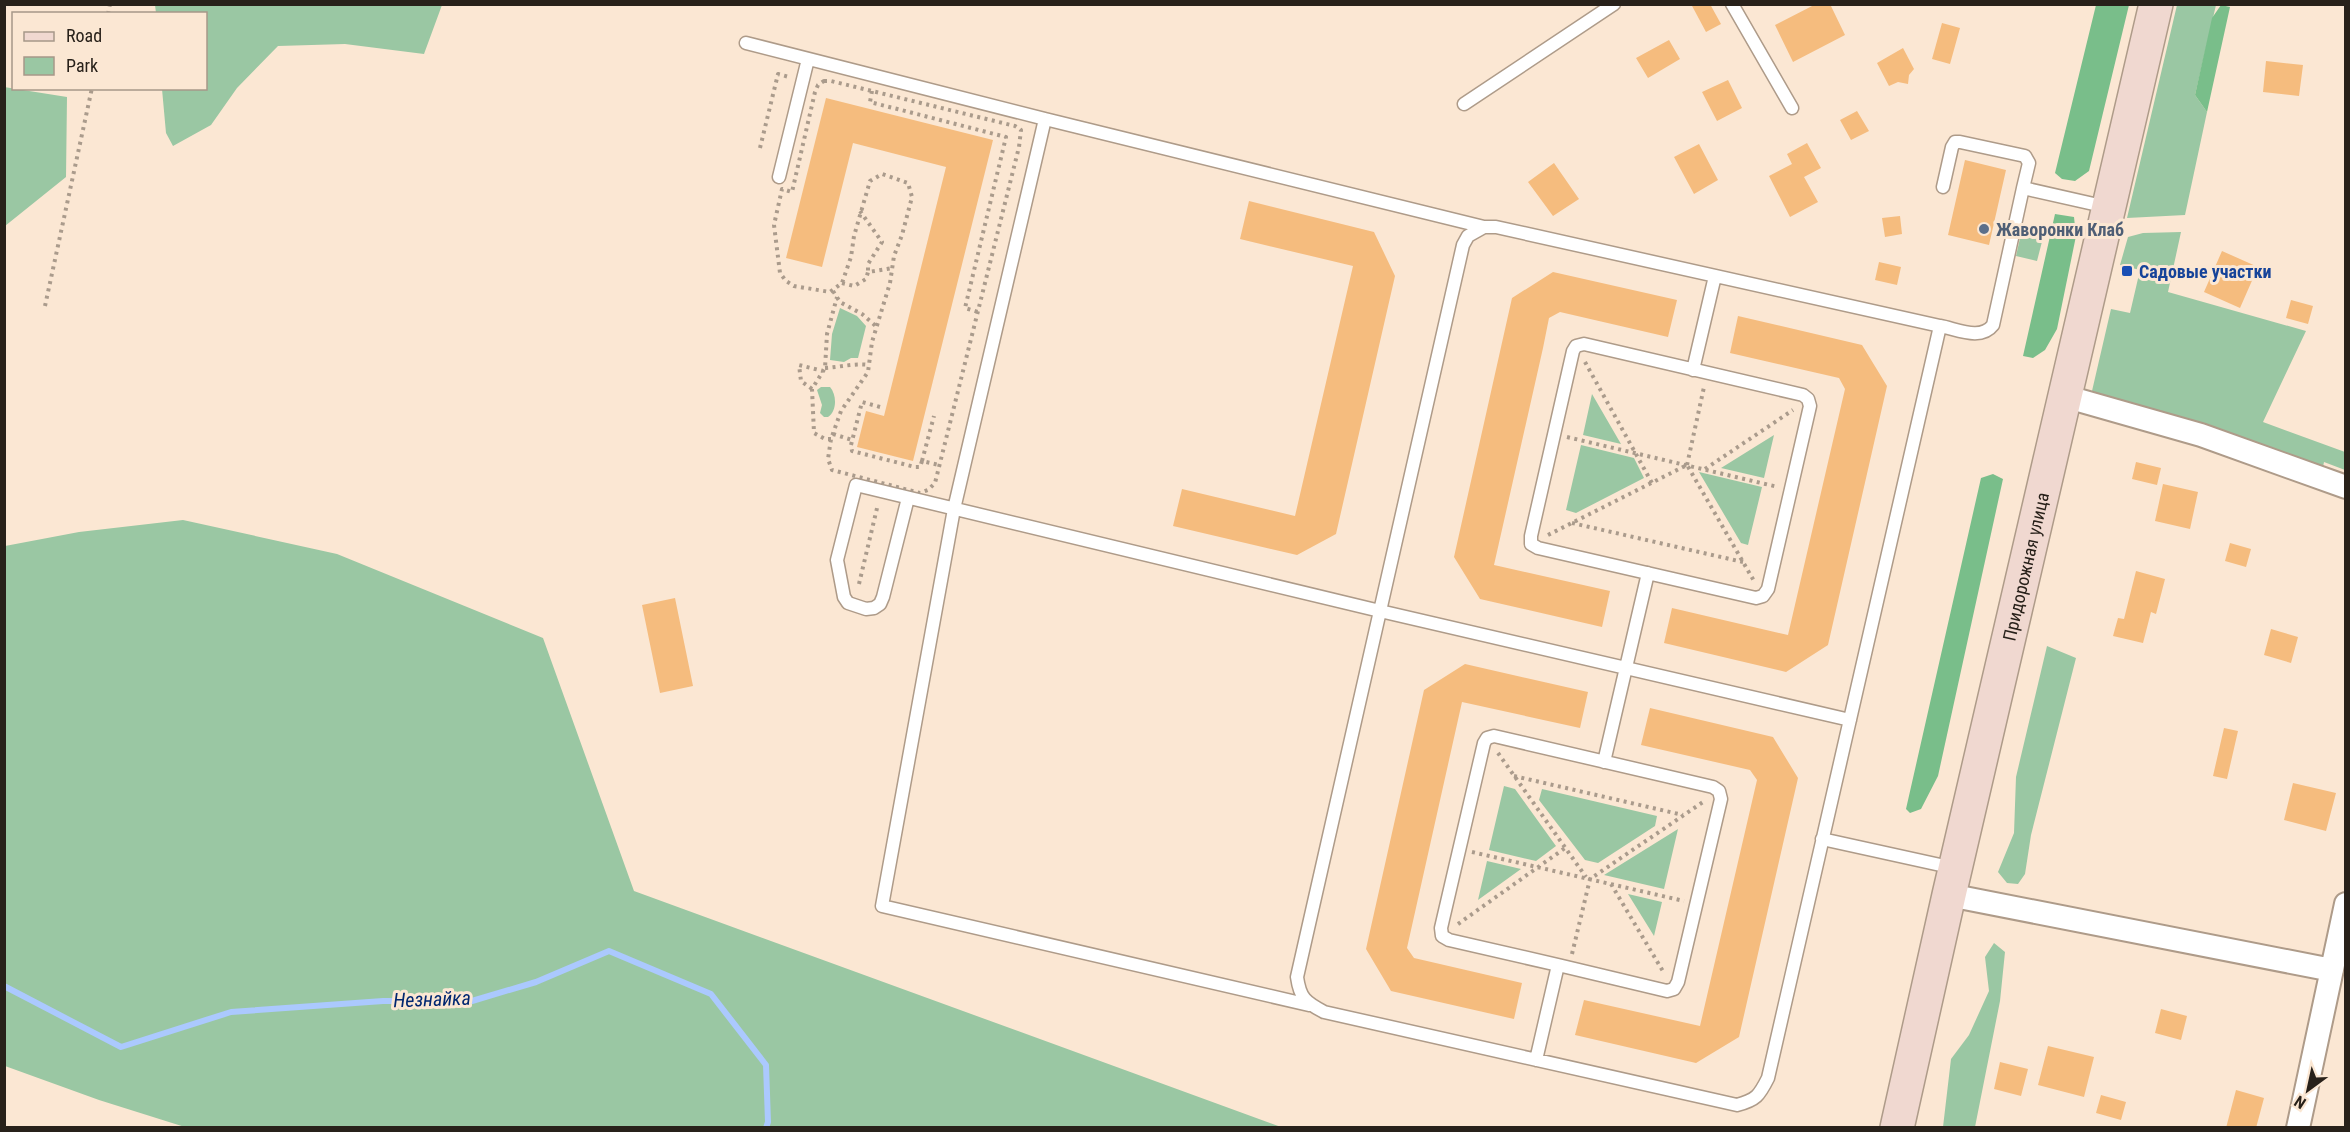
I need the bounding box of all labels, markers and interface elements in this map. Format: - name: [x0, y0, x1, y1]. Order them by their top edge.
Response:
- legend: [12, 12, 207, 90]
- text: Road: [66, 25, 102, 46]
- text: Park: [66, 55, 98, 76]
- place label: Жаворонки Клаб: [1996, 219, 2124, 240]
- marker: Жаворонки Клаб: [1977, 222, 1991, 236]
- place label: Садовые участки: [2139, 261, 2272, 282]
- marker: Садовые участки: [2120, 264, 2134, 278]
- street label: Придорожная улица: [1998, 490, 2053, 643]
- water label: Незнайка: [393, 986, 471, 1012]
- north arrow: [2278, 1060, 2338, 1120]
- text: N: [2291, 1092, 2309, 1113]

